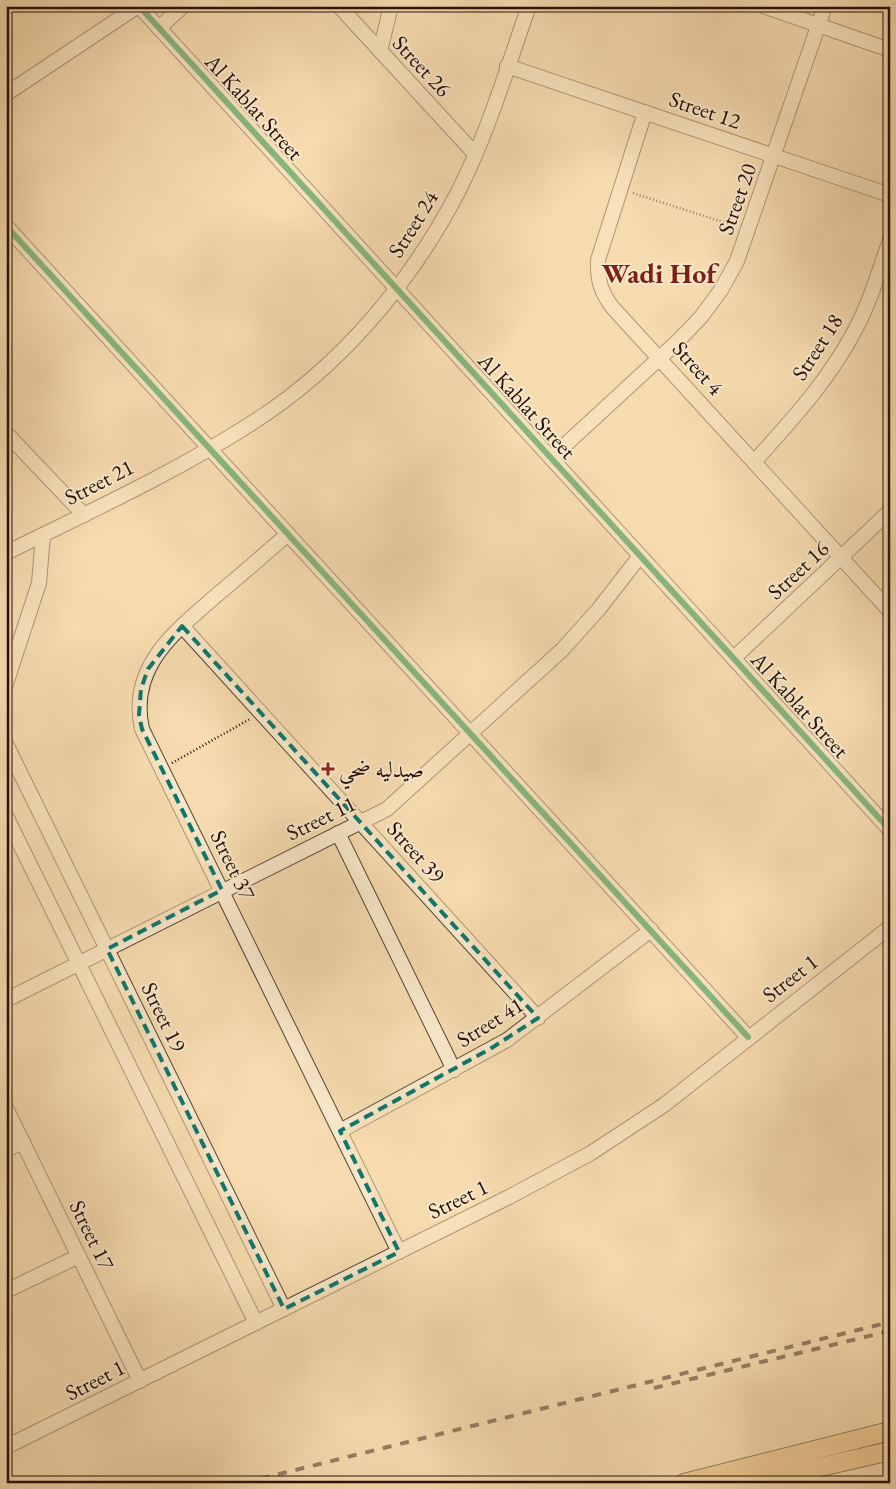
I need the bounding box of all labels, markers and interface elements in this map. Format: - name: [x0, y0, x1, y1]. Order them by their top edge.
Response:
- street label: Street 26: [386, 29, 458, 103]
- street label: Al Kablat Street: [198, 47, 309, 166]
- street label: Street 12: [665, 84, 745, 136]
- street label: Street 20: [711, 159, 763, 239]
- street label: Street 24: [381, 185, 445, 263]
- district label: Wadi Hof: [602, 255, 720, 291]
- street label: Street 18: [785, 308, 849, 386]
- street label: Street 4: [666, 335, 730, 402]
- street label: Al Kablat Street: [471, 346, 582, 465]
- street label: Street 21: [60, 452, 138, 512]
- street label: Street 16: [761, 534, 835, 606]
- street label: Al Kablat Street: [744, 645, 855, 764]
- place label: صيدليه ضحي: [339, 755, 424, 790]
- marker: صيدليه ضحي: [321, 762, 335, 776]
- street label: Street 11: [281, 789, 361, 847]
- street label: Street 39: [381, 815, 452, 889]
- street label: Street 37: [204, 825, 262, 905]
- street label: Street 1: [756, 947, 824, 1009]
- street label: Street 19: [135, 977, 193, 1057]
- street label: Street 41: [451, 990, 529, 1054]
- street label: Street 1: [423, 1172, 493, 1226]
- street label: Street 17: [63, 1195, 121, 1275]
- street label: Street 1: [60, 1353, 130, 1407]

